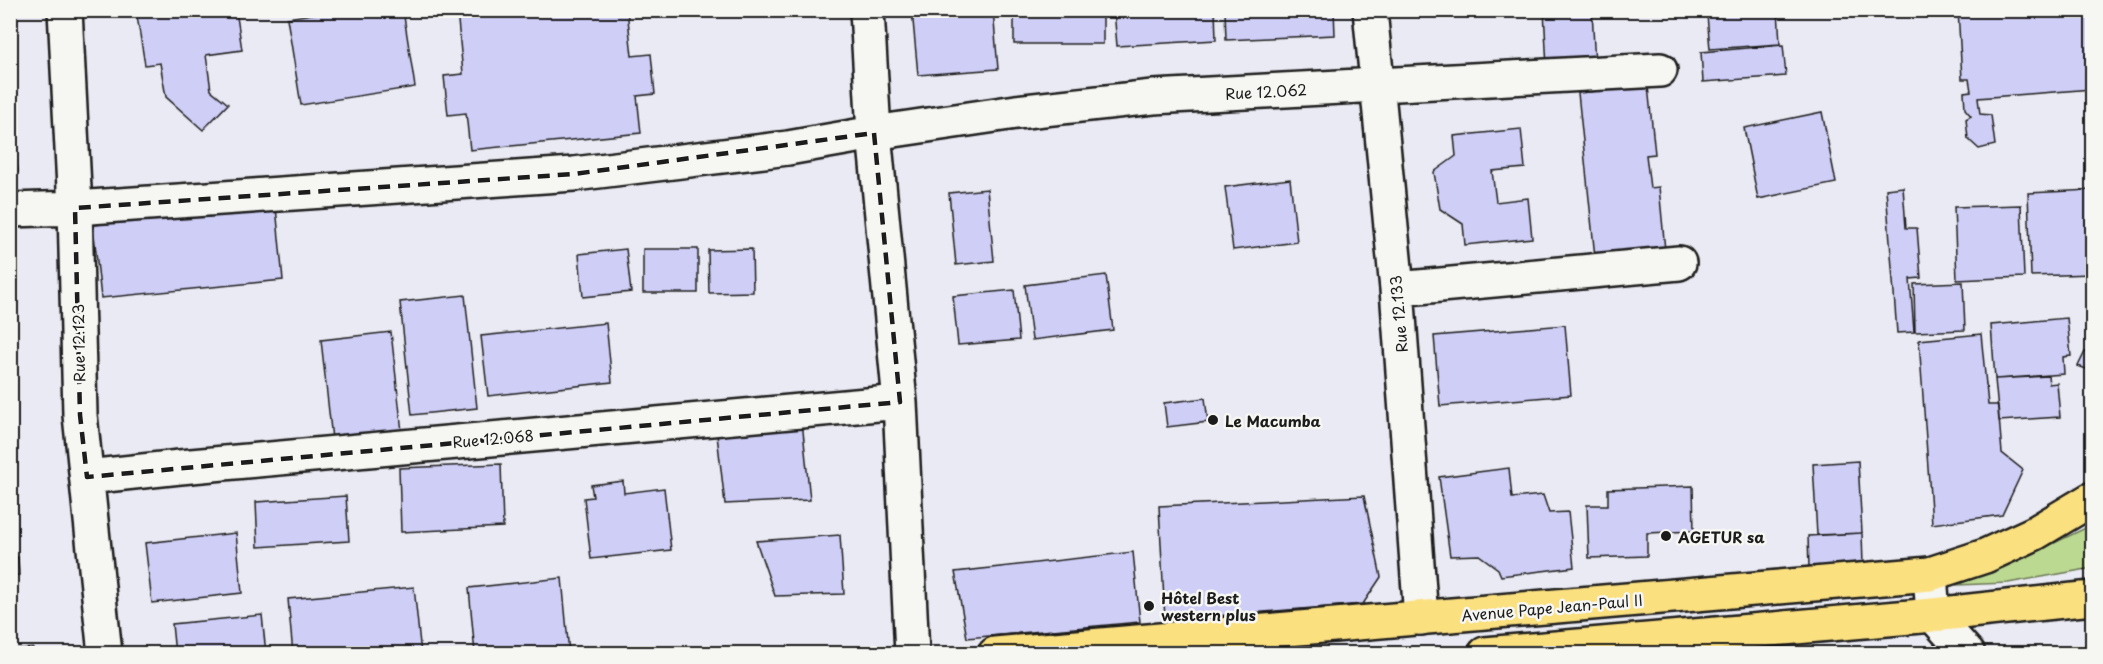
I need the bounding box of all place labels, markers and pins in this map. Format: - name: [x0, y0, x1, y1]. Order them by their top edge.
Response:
- place label: Le Macumba: [1225, 409, 1321, 432]
- marker: Le Macumba: [1206, 413, 1220, 427]
- place label: AGETUR sa: [1677, 525, 1765, 548]
- marker: AGETUR sa: [1659, 529, 1673, 543]
- place label: Hôtel Best western plus: [1161, 586, 1256, 626]
- marker: Hôtel Best western plus: [1142, 599, 1156, 613]

